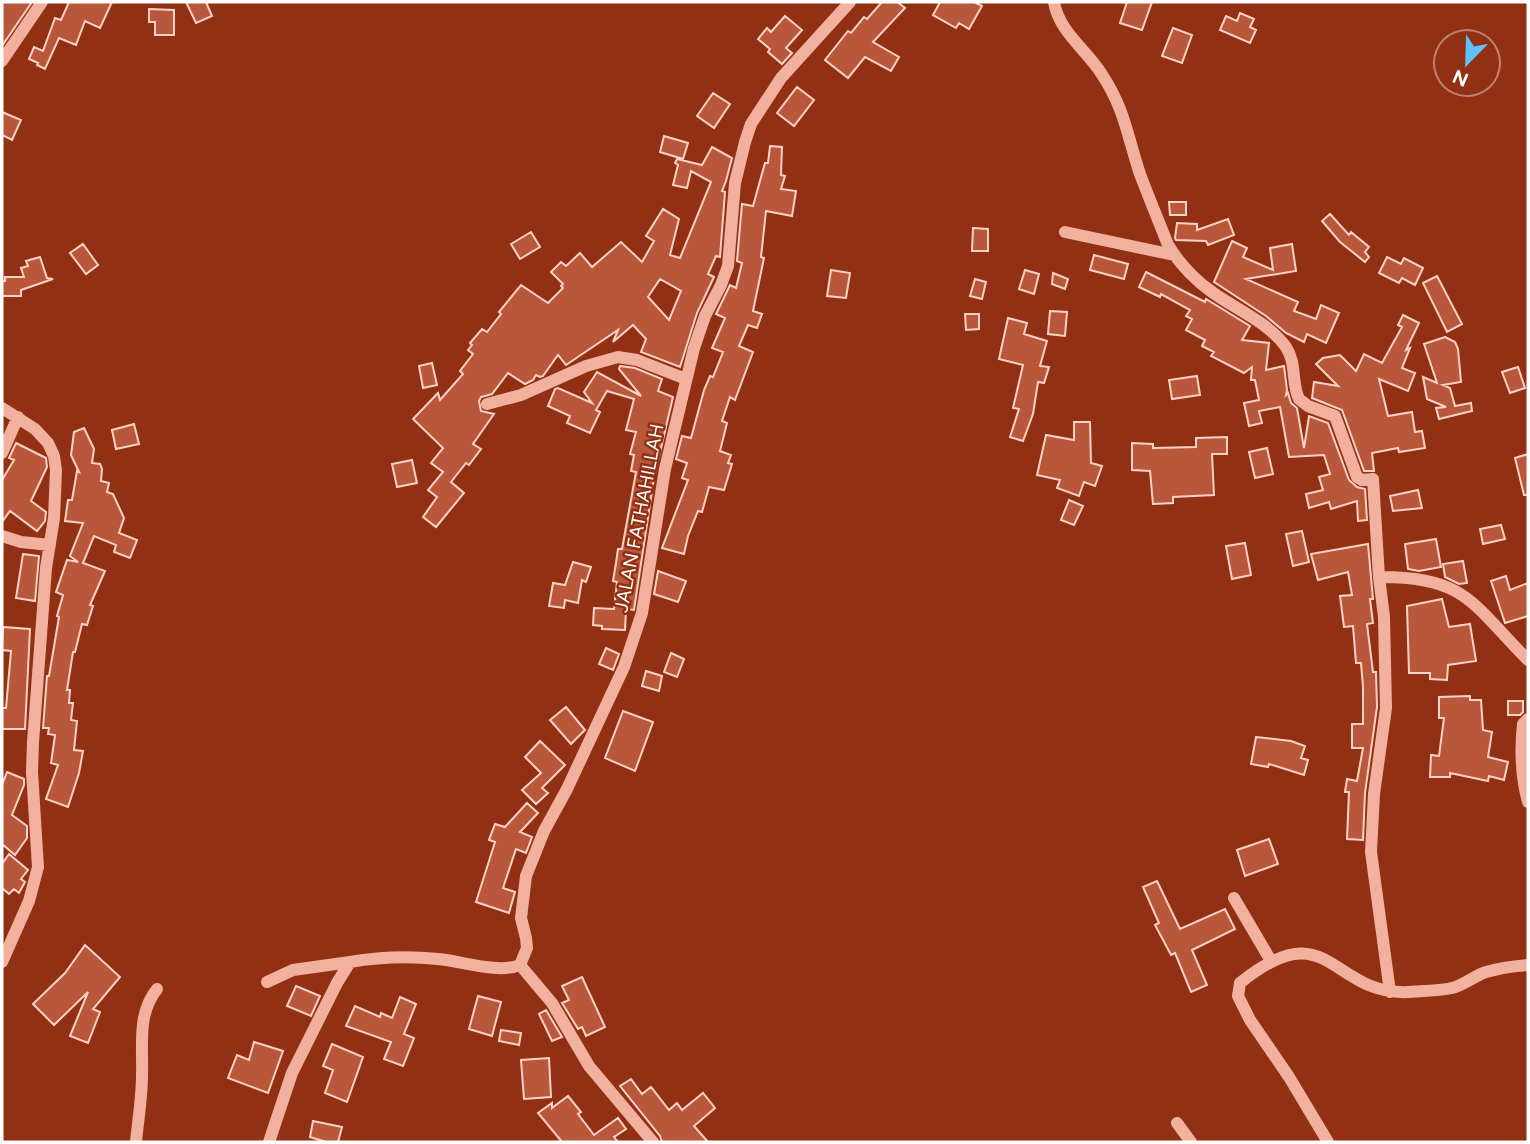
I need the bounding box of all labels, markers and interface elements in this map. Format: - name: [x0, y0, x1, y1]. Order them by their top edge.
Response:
- north arrow: [1432, 28, 1502, 98]
- text: N: [1449, 65, 1472, 92]
- street label: JALAN FATHAHILLAH: [609, 422, 669, 614]

